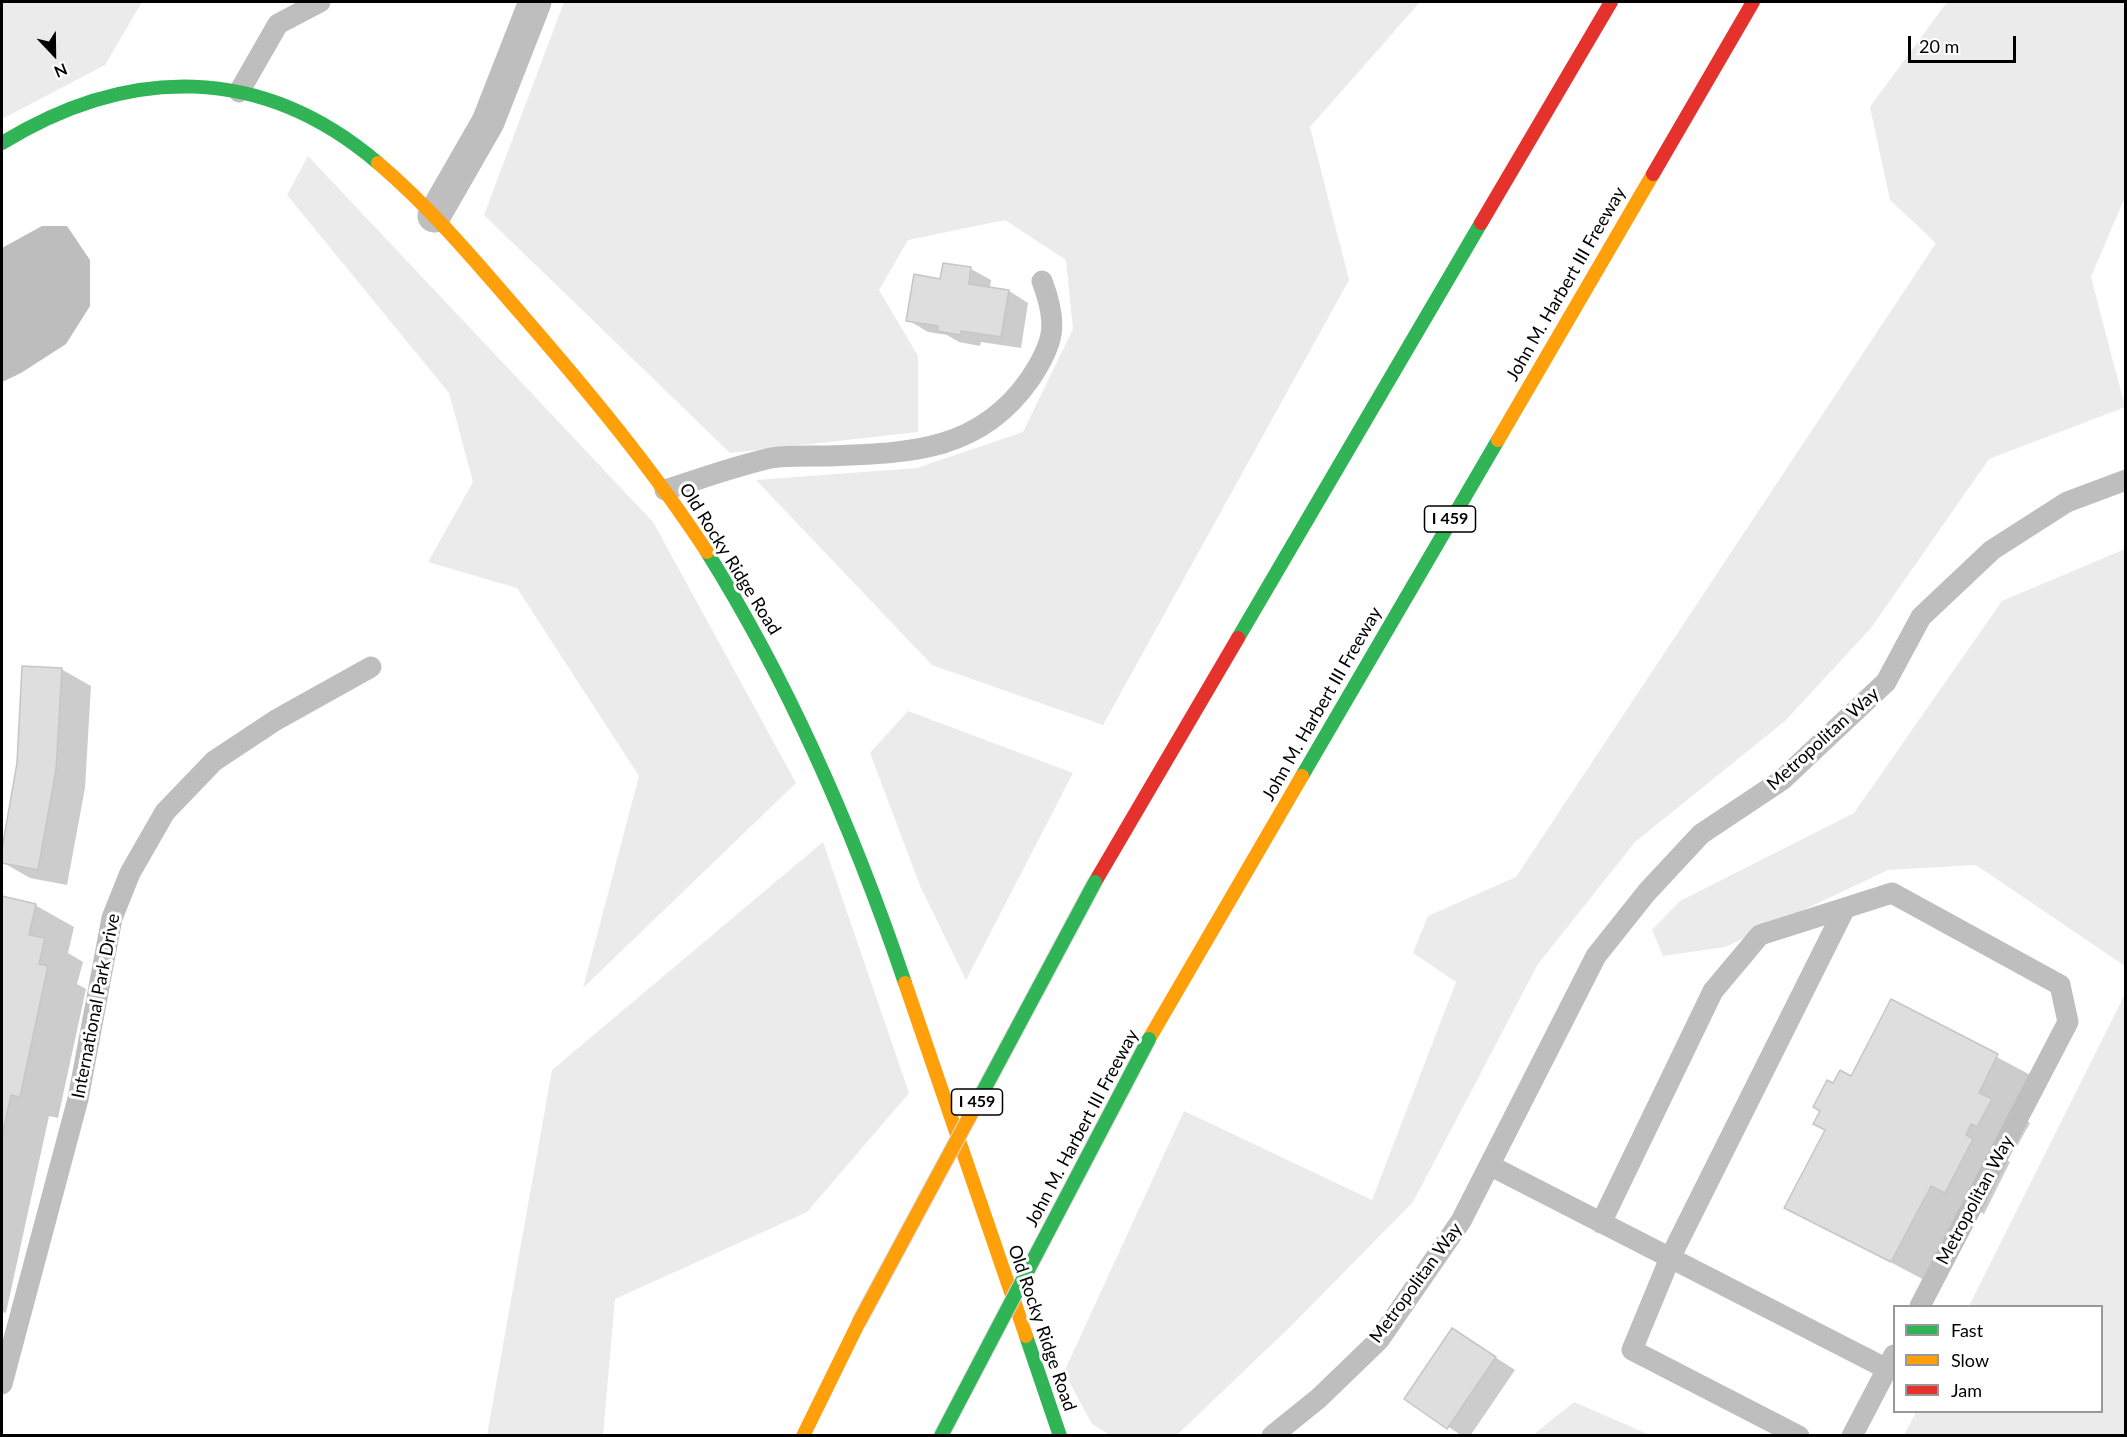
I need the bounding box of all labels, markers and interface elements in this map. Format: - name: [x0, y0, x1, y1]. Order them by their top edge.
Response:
- north arrow: [24, 24, 84, 84]
- scale bar: [1911, 24, 2019, 62]
- text: 20 m: [1919, 35, 1959, 57]
- text: N: [52, 60, 70, 82]
- street label: John M. Harbert III Freeway: [1502, 183, 1630, 385]
- street label: Old Rocky Ridge Road: [675, 479, 785, 639]
- road number: I 459: [1424, 506, 1476, 532]
- street label: John M. Harbert III Freeway: [1258, 603, 1386, 805]
- street label: Metropolitan Way: [1763, 683, 1883, 795]
- street label: International Park Drive: [67, 912, 125, 1100]
- street label: John M. Harbert III Freeway: [1021, 1026, 1143, 1230]
- road number: I 459: [952, 1089, 1002, 1115]
- street label: Metropolitan Way: [1932, 1132, 2018, 1268]
- street label: Metropolitan Way: [1365, 1219, 1467, 1347]
- street label: Old Rocky Ridge Road: [1003, 1242, 1081, 1414]
- legend: [1893, 1305, 2103, 1413]
- text: Fast: [1951, 1319, 1983, 1341]
- text: Slow: [1951, 1349, 1989, 1371]
- text: Jam: [1951, 1379, 1982, 1401]

